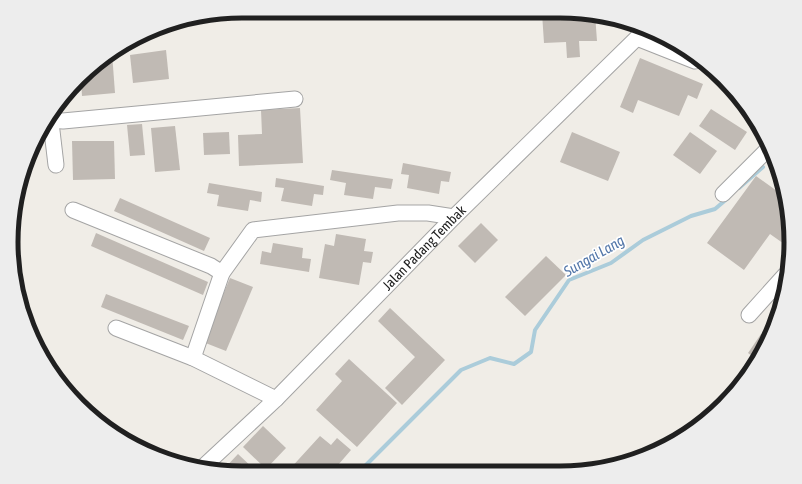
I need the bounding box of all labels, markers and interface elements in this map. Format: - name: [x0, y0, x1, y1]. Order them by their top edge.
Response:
- street label: Jalan Padang Tembak: [379, 202, 469, 293]
- water label: Sungai Lang: [560, 231, 627, 280]

